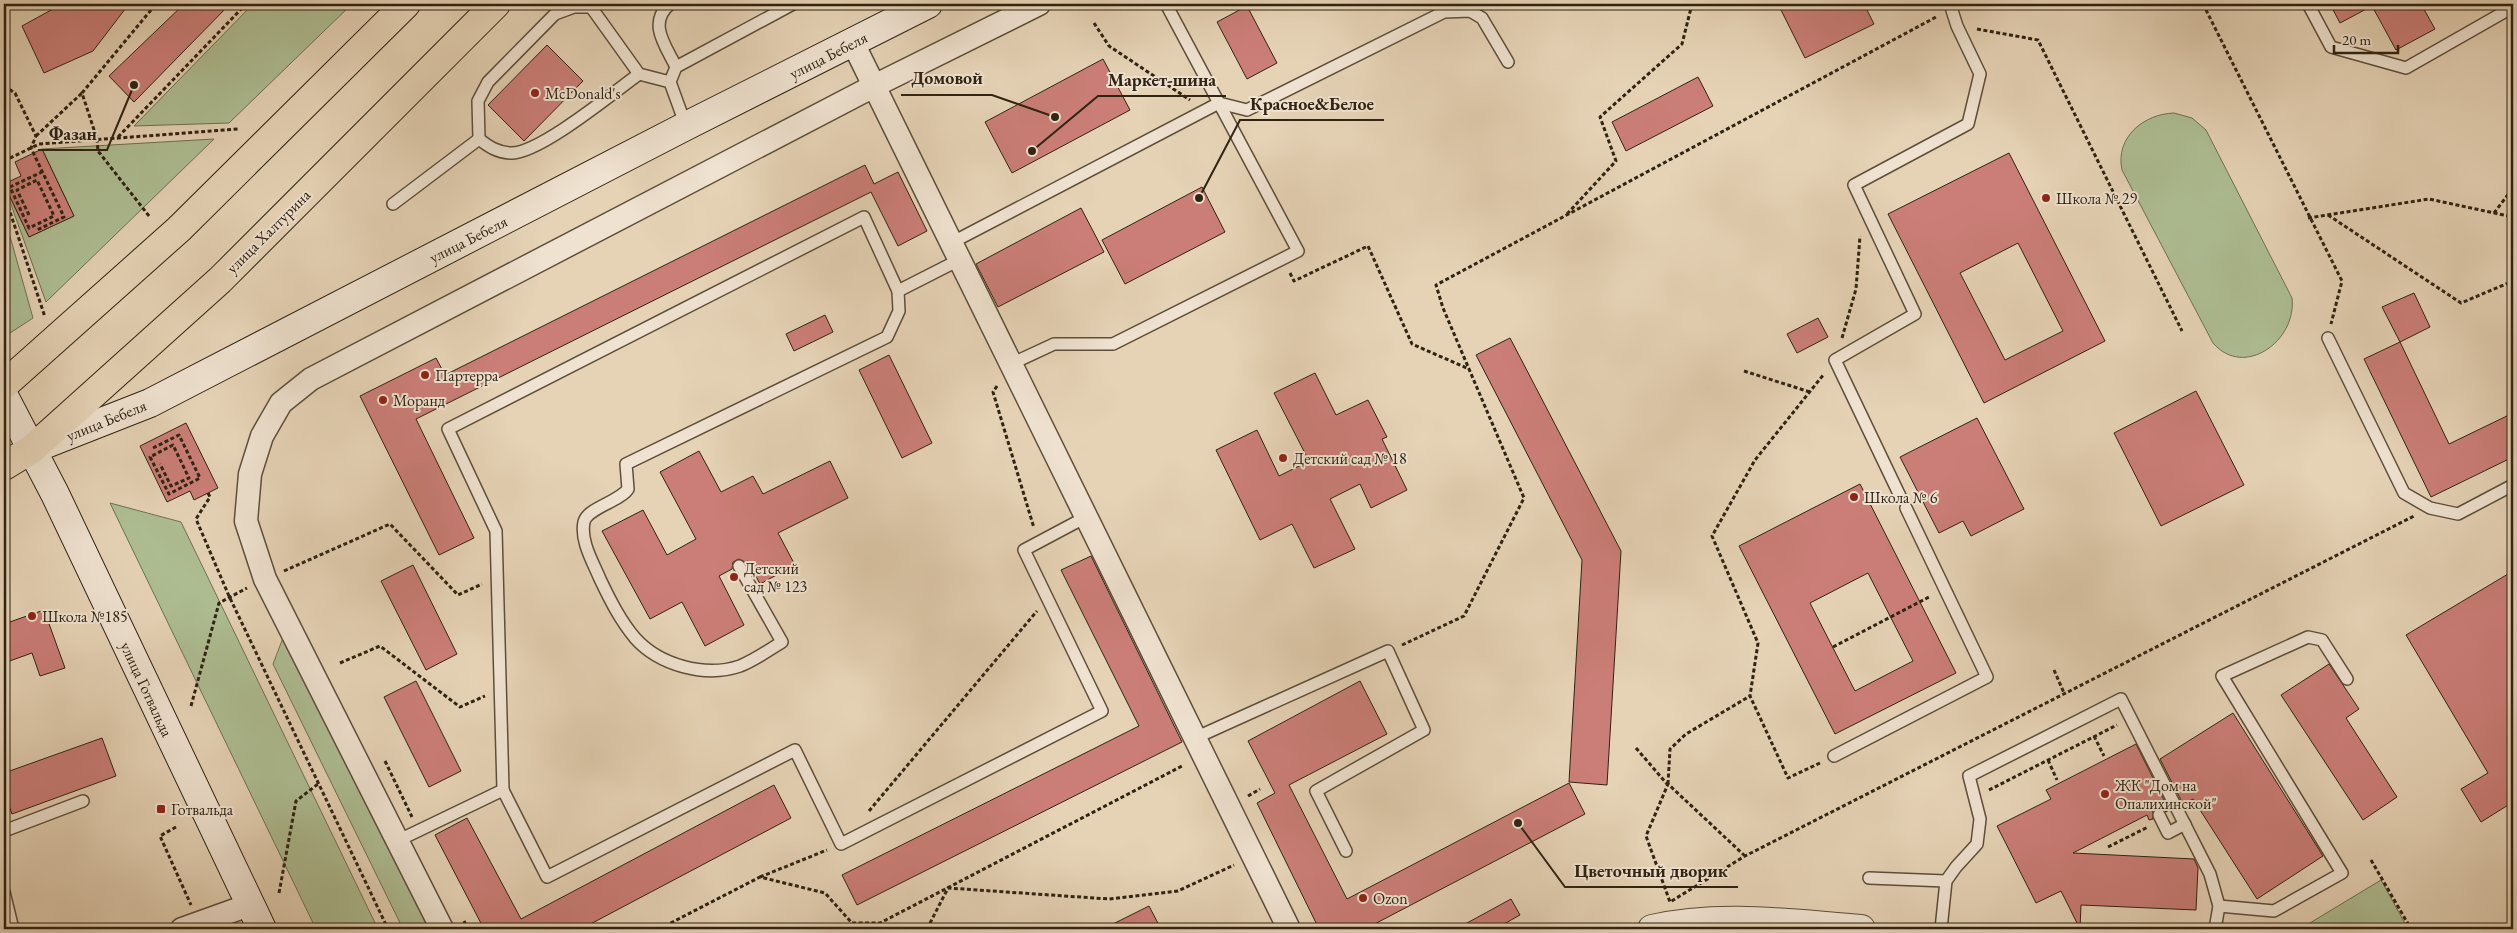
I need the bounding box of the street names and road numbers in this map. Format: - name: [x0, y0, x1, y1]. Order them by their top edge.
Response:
- street label: улица Бебеля: [786, 27, 871, 84]
- street label: улица Халтурина: [222, 184, 315, 278]
- street label: улица Бебеля: [426, 211, 511, 268]
- street label: улица Бебеля: [63, 395, 149, 446]
- street label: улица Готвальда: [115, 638, 178, 741]

